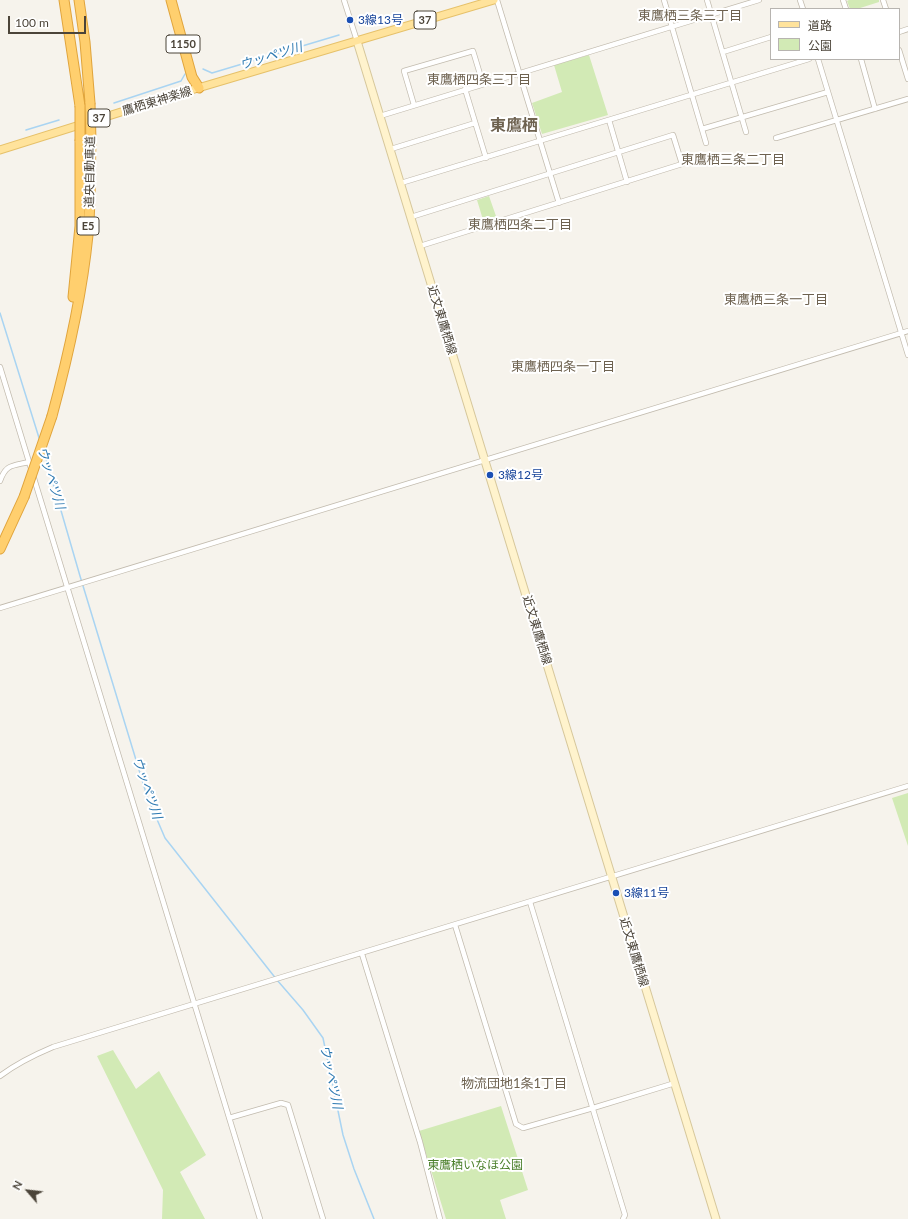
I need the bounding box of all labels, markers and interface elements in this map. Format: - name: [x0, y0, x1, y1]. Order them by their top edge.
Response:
- scale bar: [10, 8, 88, 34]
- district label: 東鷹栖三条三丁目: [638, 8, 742, 24]
- legend: [770, 8, 900, 60]
- road number: 37: [414, 11, 436, 29]
- place label: 3線13号: [358, 13, 403, 27]
- text: 100 m: [15, 15, 49, 30]
- marker: 3線13号: [345, 15, 355, 25]
- text: 道路: [808, 18, 832, 33]
- road number: 1150: [166, 35, 200, 53]
- text: 公園: [808, 38, 832, 53]
- water label: ウッペツ川: [238, 39, 304, 73]
- district label: 東鷹栖四条三丁目: [427, 72, 531, 88]
- street label: 鷹栖東神楽線: [120, 84, 194, 118]
- road number: 37: [88, 109, 110, 127]
- district label: 東鷹栖: [490, 116, 538, 136]
- street label: 道央自動車道: [82, 136, 98, 208]
- district label: 東鷹栖三条二丁目: [681, 152, 785, 168]
- road number: E5: [77, 217, 99, 235]
- district label: 東鷹栖四条二丁目: [468, 217, 572, 233]
- street label: 近文東鷹栖線: [425, 283, 459, 357]
- district label: 東鷹栖三条一丁目: [724, 292, 828, 308]
- district label: 東鷹栖四条一丁目: [511, 359, 615, 375]
- water label: ウッペツ川: [34, 445, 68, 511]
- place label: 3線12号: [498, 468, 543, 482]
- marker: 3線12号: [485, 470, 495, 480]
- street label: 近文東鷹栖線: [520, 593, 554, 667]
- water label: ウッペツ川: [129, 755, 165, 821]
- place label: 3線11号: [624, 886, 669, 900]
- marker: 3線11号: [611, 888, 621, 898]
- street label: 近文東鷹栖線: [617, 915, 651, 989]
- water label: ウッペツ川: [317, 1044, 345, 1110]
- district label: 物流団地1条1丁目: [461, 1076, 567, 1092]
- park label: 東鷹栖いなほ公園: [427, 1158, 523, 1172]
- north arrow: [8, 1171, 48, 1211]
- text: N: [9, 1178, 25, 1192]

